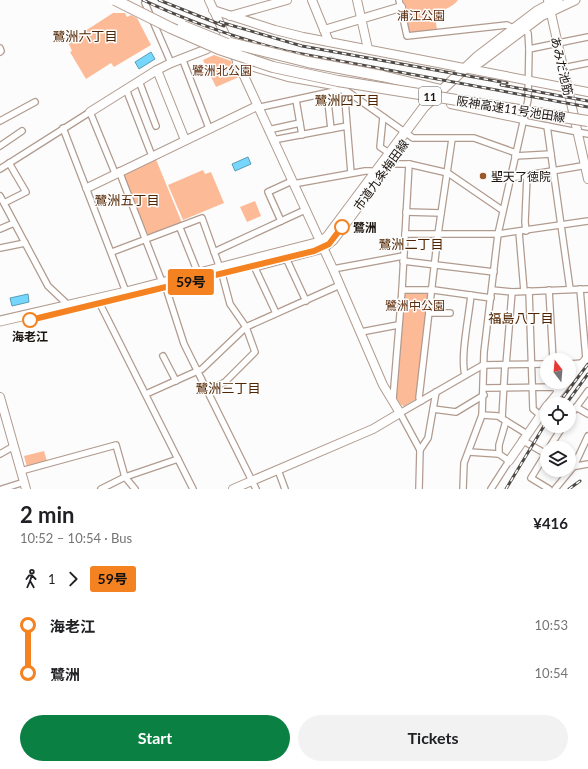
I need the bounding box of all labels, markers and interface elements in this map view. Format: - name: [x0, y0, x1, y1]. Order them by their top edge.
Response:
- park label: 浦江公園: [397, 8, 445, 23]
- district label: 鷺洲六丁目: [52, 28, 118, 44]
- street label: あみだ池筋: [548, 35, 576, 97]
- park label: 鷺洲北公園: [192, 63, 252, 78]
- road number: 11: [419, 87, 441, 105]
- district label: 鷺洲四丁目: [314, 92, 380, 108]
- street label: 阪神高速11号池田線: [456, 93, 566, 125]
- street label: 市道九条梅田線: [350, 137, 412, 213]
- place label: 聖天了徳院: [491, 169, 551, 184]
- marker: 聖天了徳院: [478, 171, 488, 181]
- district label: 鷺洲五丁目: [94, 192, 160, 208]
- marker: 鷺洲: [334, 219, 350, 235]
- place label: 鷺洲: [353, 220, 377, 235]
- district label: 鷺洲二丁目: [378, 236, 444, 252]
- line badge: 59号: [168, 269, 214, 295]
- text: 59号: [176, 273, 206, 290]
- park label: 鷺洲中公園: [385, 298, 445, 313]
- district label: 福島八丁目: [488, 310, 554, 326]
- marker: 海老江: [22, 312, 38, 328]
- place label: 海老江: [12, 329, 48, 344]
- north arrow: [540, 353, 576, 389]
- map controls: [540, 353, 576, 477]
- district label: 鷺洲三丁目: [195, 380, 261, 396]
- button: locate: [540, 397, 576, 433]
- button: layers: [540, 441, 576, 477]
- text: 2 min: [20, 501, 75, 528]
- text: ¥416: [533, 514, 568, 532]
- text: 10:52 – 10:54 · Bus: [20, 530, 132, 546]
- icon: walk: [20, 568, 42, 590]
- icon: forward: [62, 568, 84, 590]
- text: 59号: [98, 570, 128, 587]
- text: 1: [48, 571, 56, 587]
- text: 海老江: [50, 617, 95, 635]
- text: 10:53: [535, 617, 568, 633]
- text: 鷺洲: [50, 665, 80, 683]
- text: 10:54: [535, 665, 568, 681]
- button: Start: [20, 715, 290, 761]
- button: Tickets: [298, 715, 568, 761]

